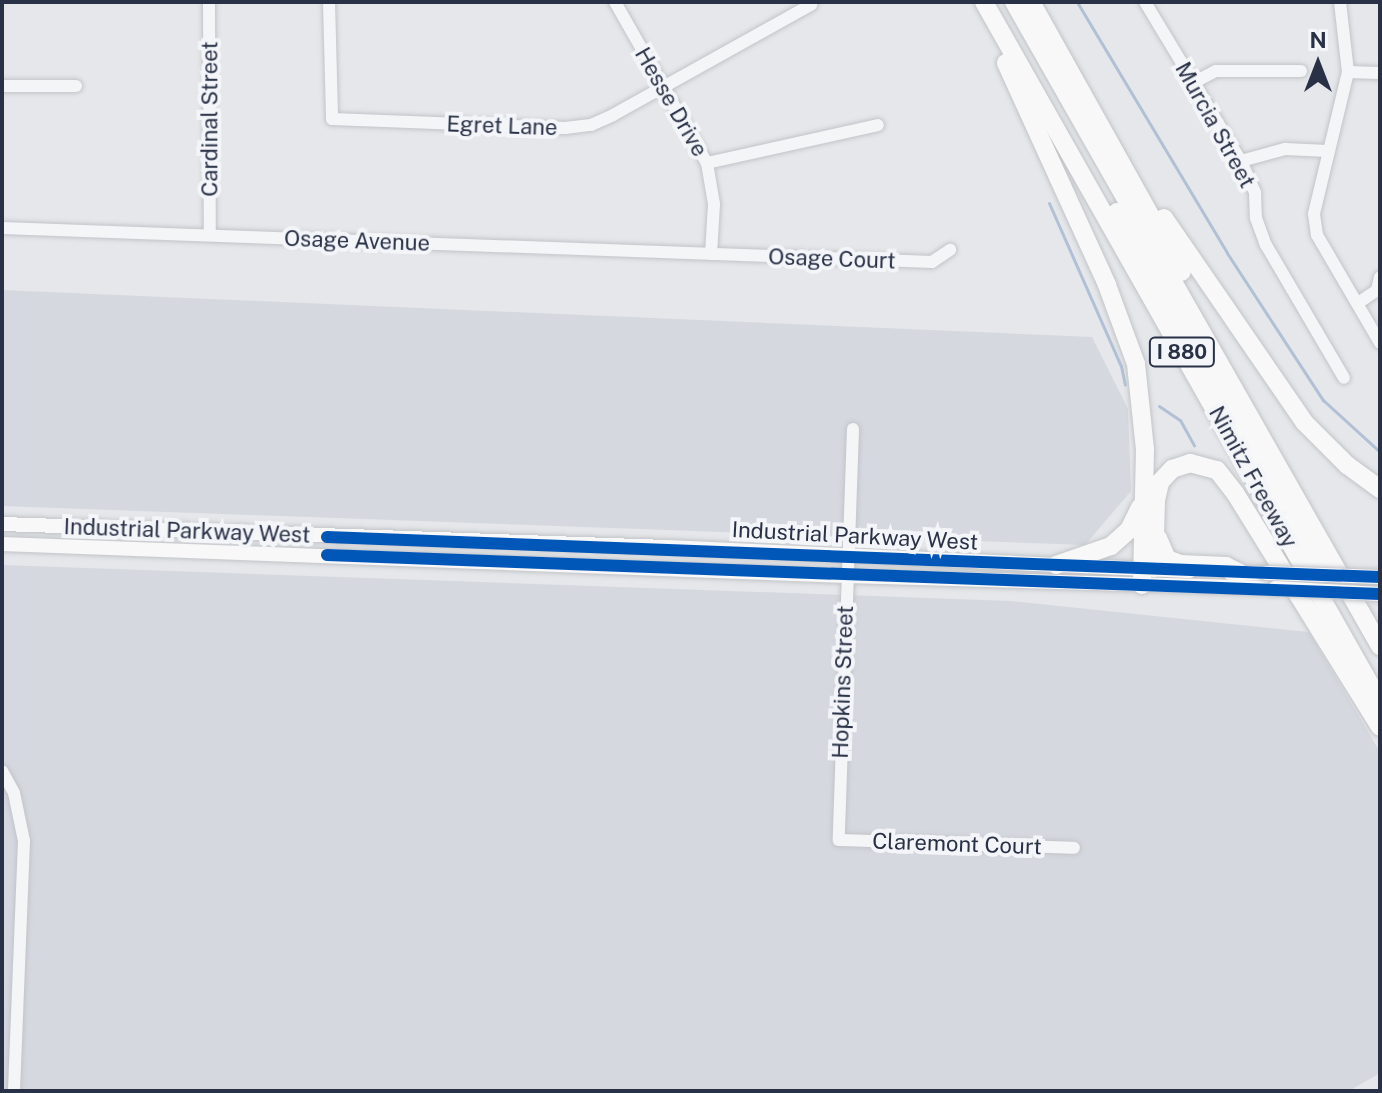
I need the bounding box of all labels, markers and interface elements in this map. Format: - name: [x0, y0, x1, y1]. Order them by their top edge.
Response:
- north arrow: [1278, 24, 1358, 104]
- text: N: [1309, 27, 1327, 53]
- street label: Cardinal Street: [197, 41, 223, 197]
- street label: Hesse Drive: [629, 43, 713, 161]
- street label: Murcia Street: [1170, 57, 1260, 193]
- street label: Egret Lane: [446, 111, 558, 141]
- street label: Osage Avenue: [284, 225, 430, 257]
- street label: Osage Court: [768, 244, 896, 274]
- road number: I 880: [1148, 336, 1216, 368]
- street label: Nimitz Freeway: [1203, 402, 1303, 552]
- street label: Industrial Parkway West: [63, 513, 311, 549]
- street label: Industrial Parkway West: [731, 516, 979, 556]
- street label: Hopkins Street: [827, 605, 859, 759]
- street label: Claremont Court: [872, 828, 1042, 860]

